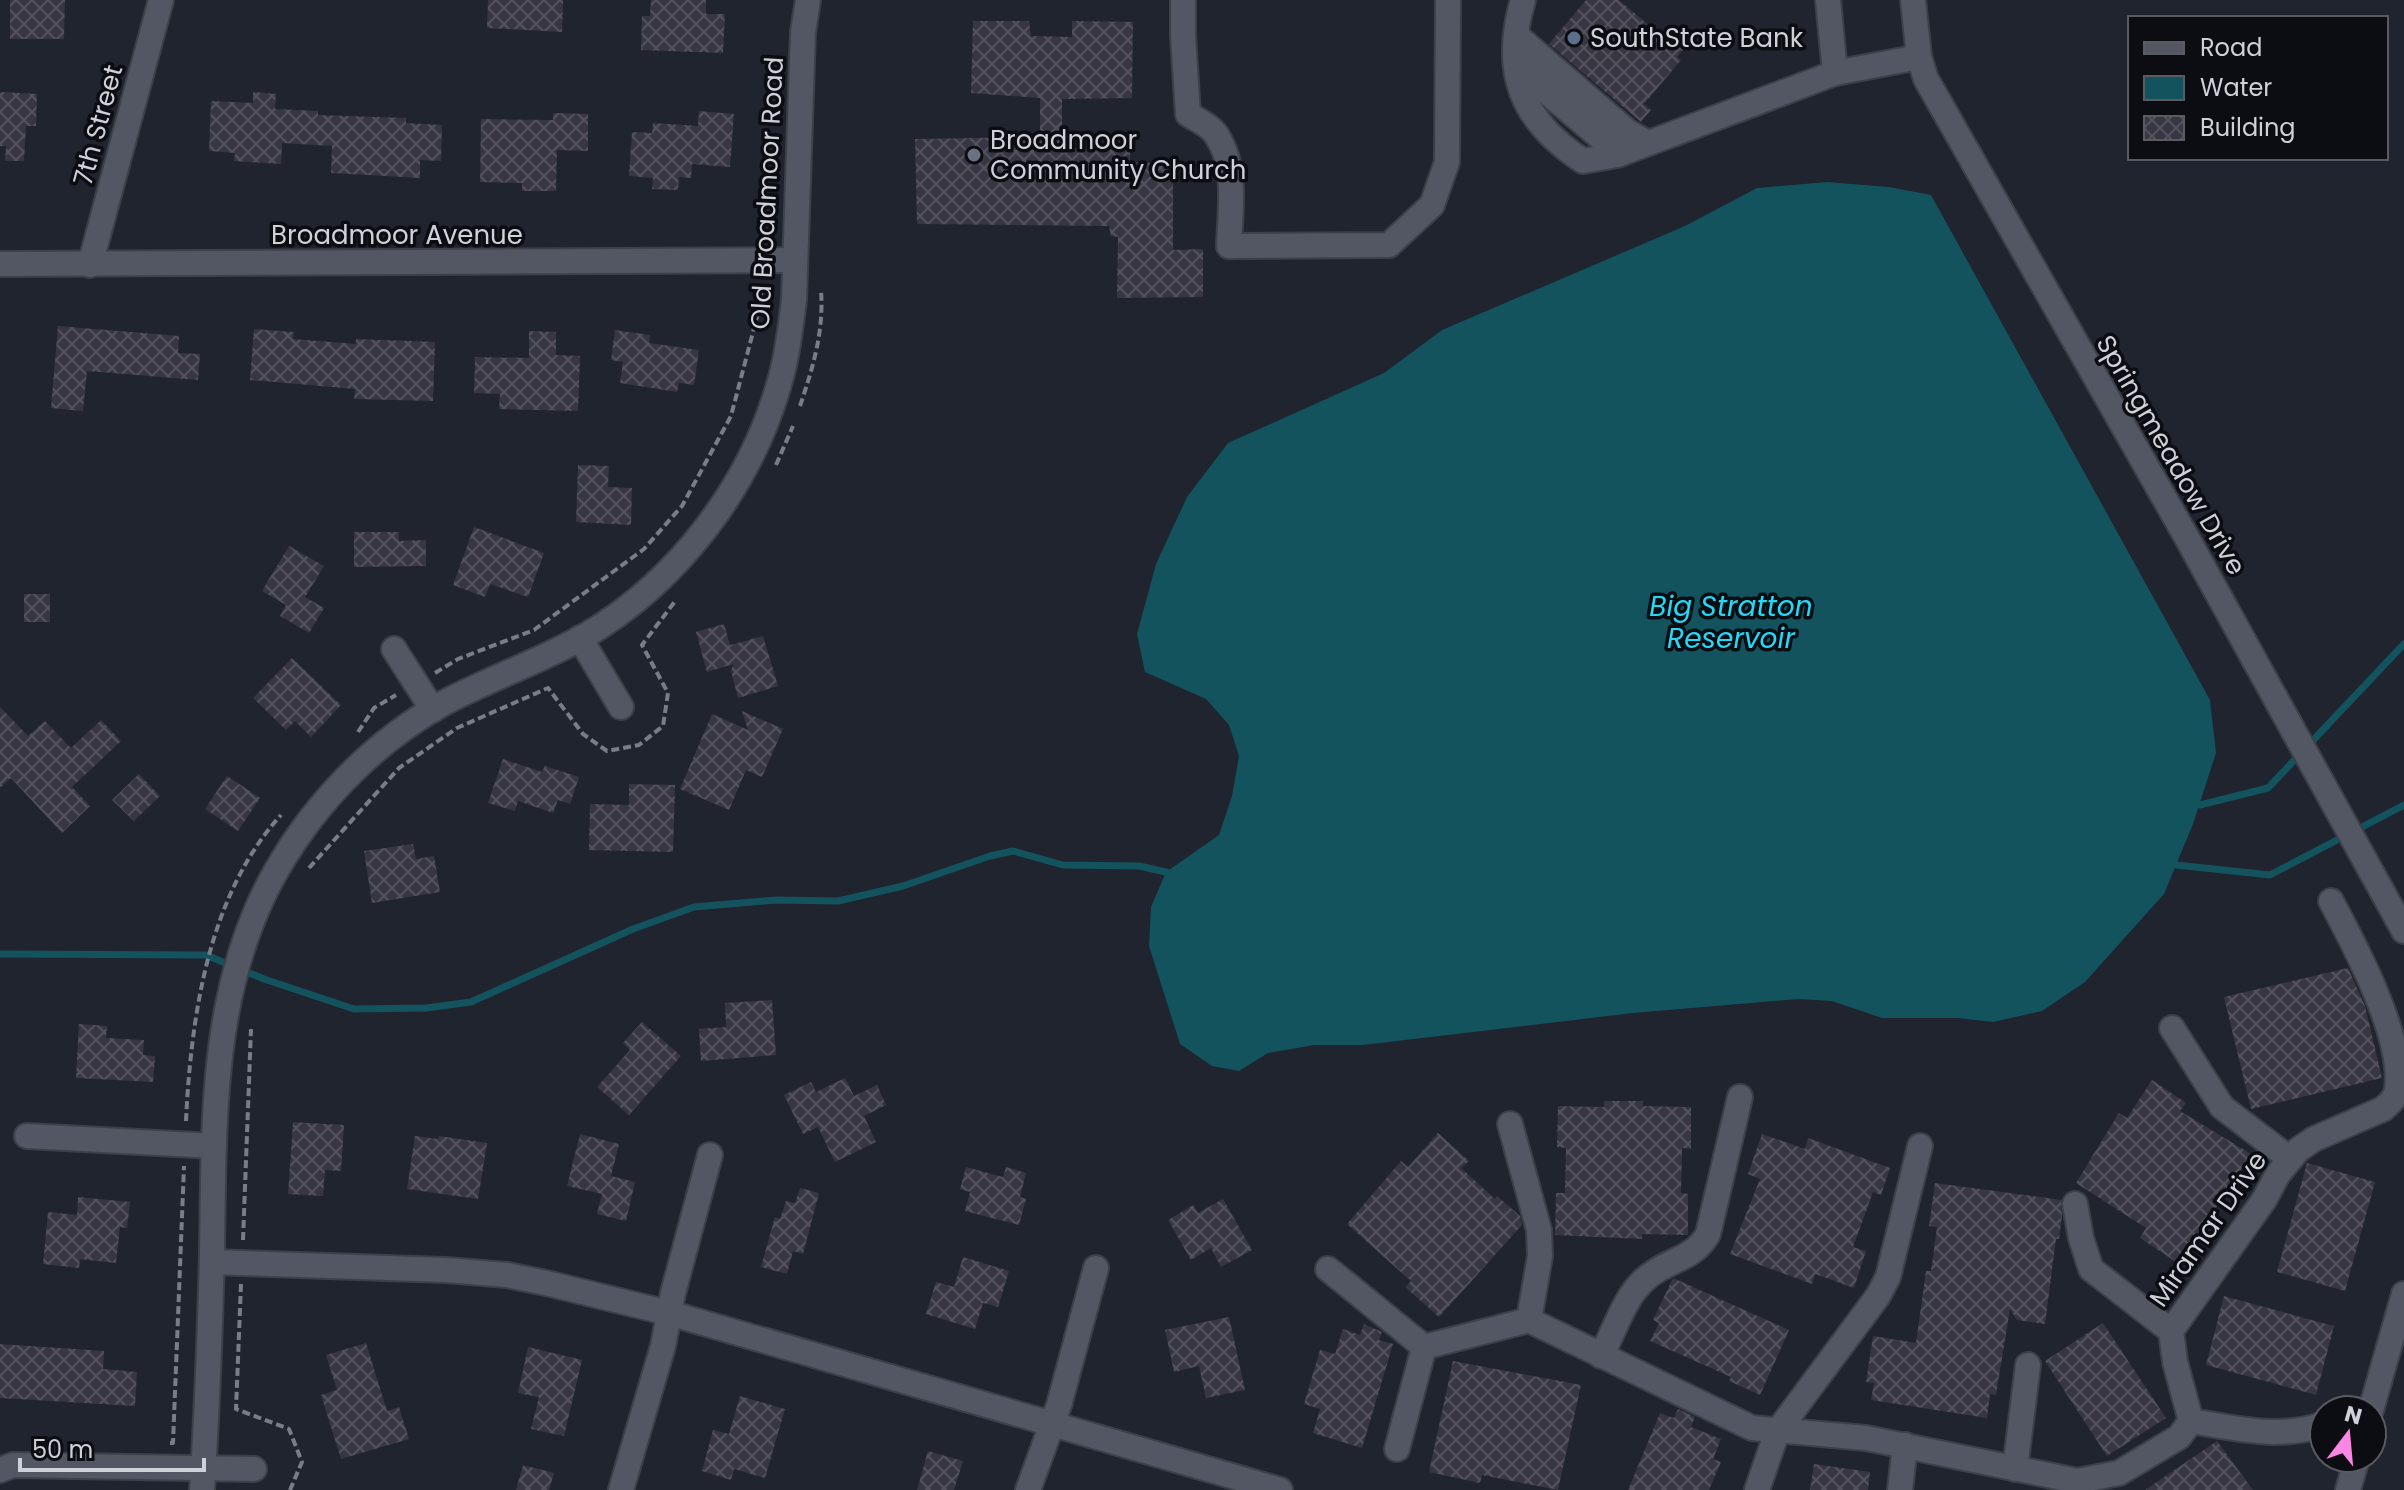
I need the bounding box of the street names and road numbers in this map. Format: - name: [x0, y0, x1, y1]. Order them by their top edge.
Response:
- street label: Old Broadmoor Road: [742, 56, 792, 330]
- street label: 7th Street: [65, 61, 131, 189]
- street label: Broadmoor Avenue: [271, 217, 523, 253]
- street label: Springmeadow Drive: [2088, 329, 2254, 581]
- street label: Miramar Drive: [2141, 1144, 2275, 1314]

